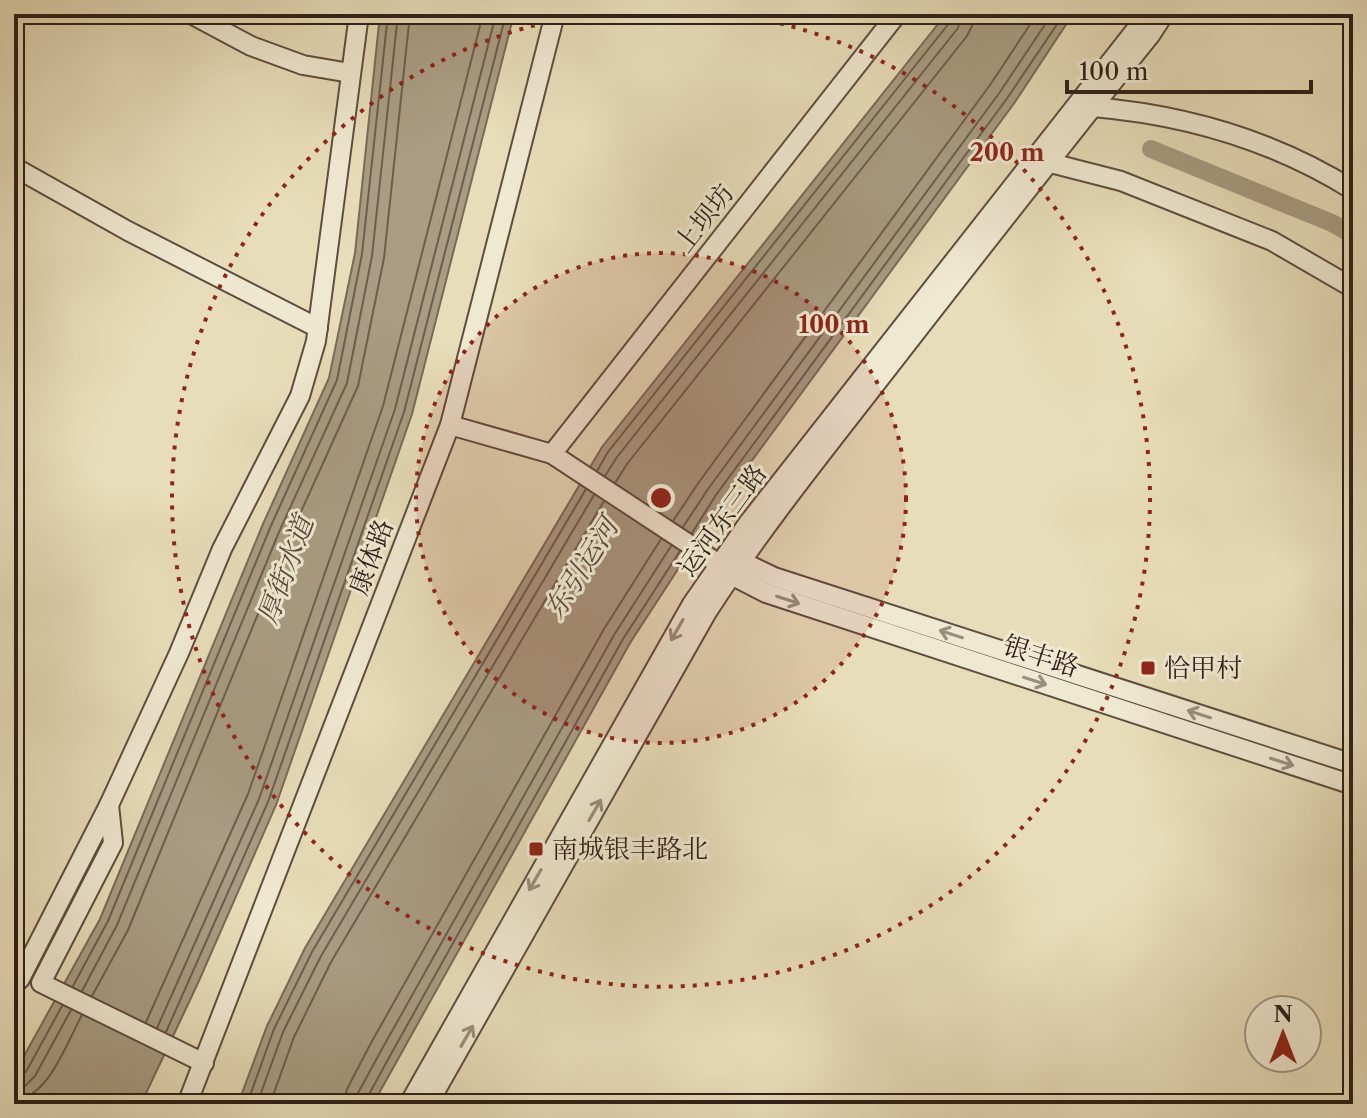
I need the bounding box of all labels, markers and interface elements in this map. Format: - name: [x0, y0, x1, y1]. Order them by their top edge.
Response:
- scale bar: [1067, 44, 1311, 94]
- text: 100 m: [1079, 57, 1148, 86]
- text: 200 m: [970, 138, 1044, 167]
- street label: 上坝坊: [667, 177, 741, 259]
- text: 100 m: [798, 310, 870, 339]
- street label: 运河东三路: [671, 458, 773, 582]
- centre of rings: [647, 484, 675, 512]
- water label: 东引运河: [537, 507, 628, 625]
- water label: 厚街水道: [250, 508, 321, 628]
- street label: 康体路: [342, 515, 400, 599]
- one-way arrow: [775, 594, 800, 609]
- one-way arrow: [669, 617, 684, 641]
- one-way arrow: [939, 626, 964, 641]
- street label: 银丰路: [999, 629, 1083, 683]
- place label: 恰甲村: [1164, 652, 1242, 684]
- marker: 恰甲村: [1139, 659, 1157, 677]
- one-way arrow: [1021, 674, 1047, 689]
- one-way arrow: [1187, 706, 1212, 721]
- one-way arrow: [1269, 755, 1294, 770]
- one-way arrow: [587, 799, 603, 822]
- place label: 南城银丰路北: [552, 833, 708, 865]
- marker: 南城银丰路北: [527, 840, 545, 858]
- one-way arrow: [527, 868, 543, 891]
- north arrow: [1243, 994, 1323, 1074]
- text: N: [1273, 1001, 1293, 1028]
- one-way arrow: [459, 1025, 475, 1048]

